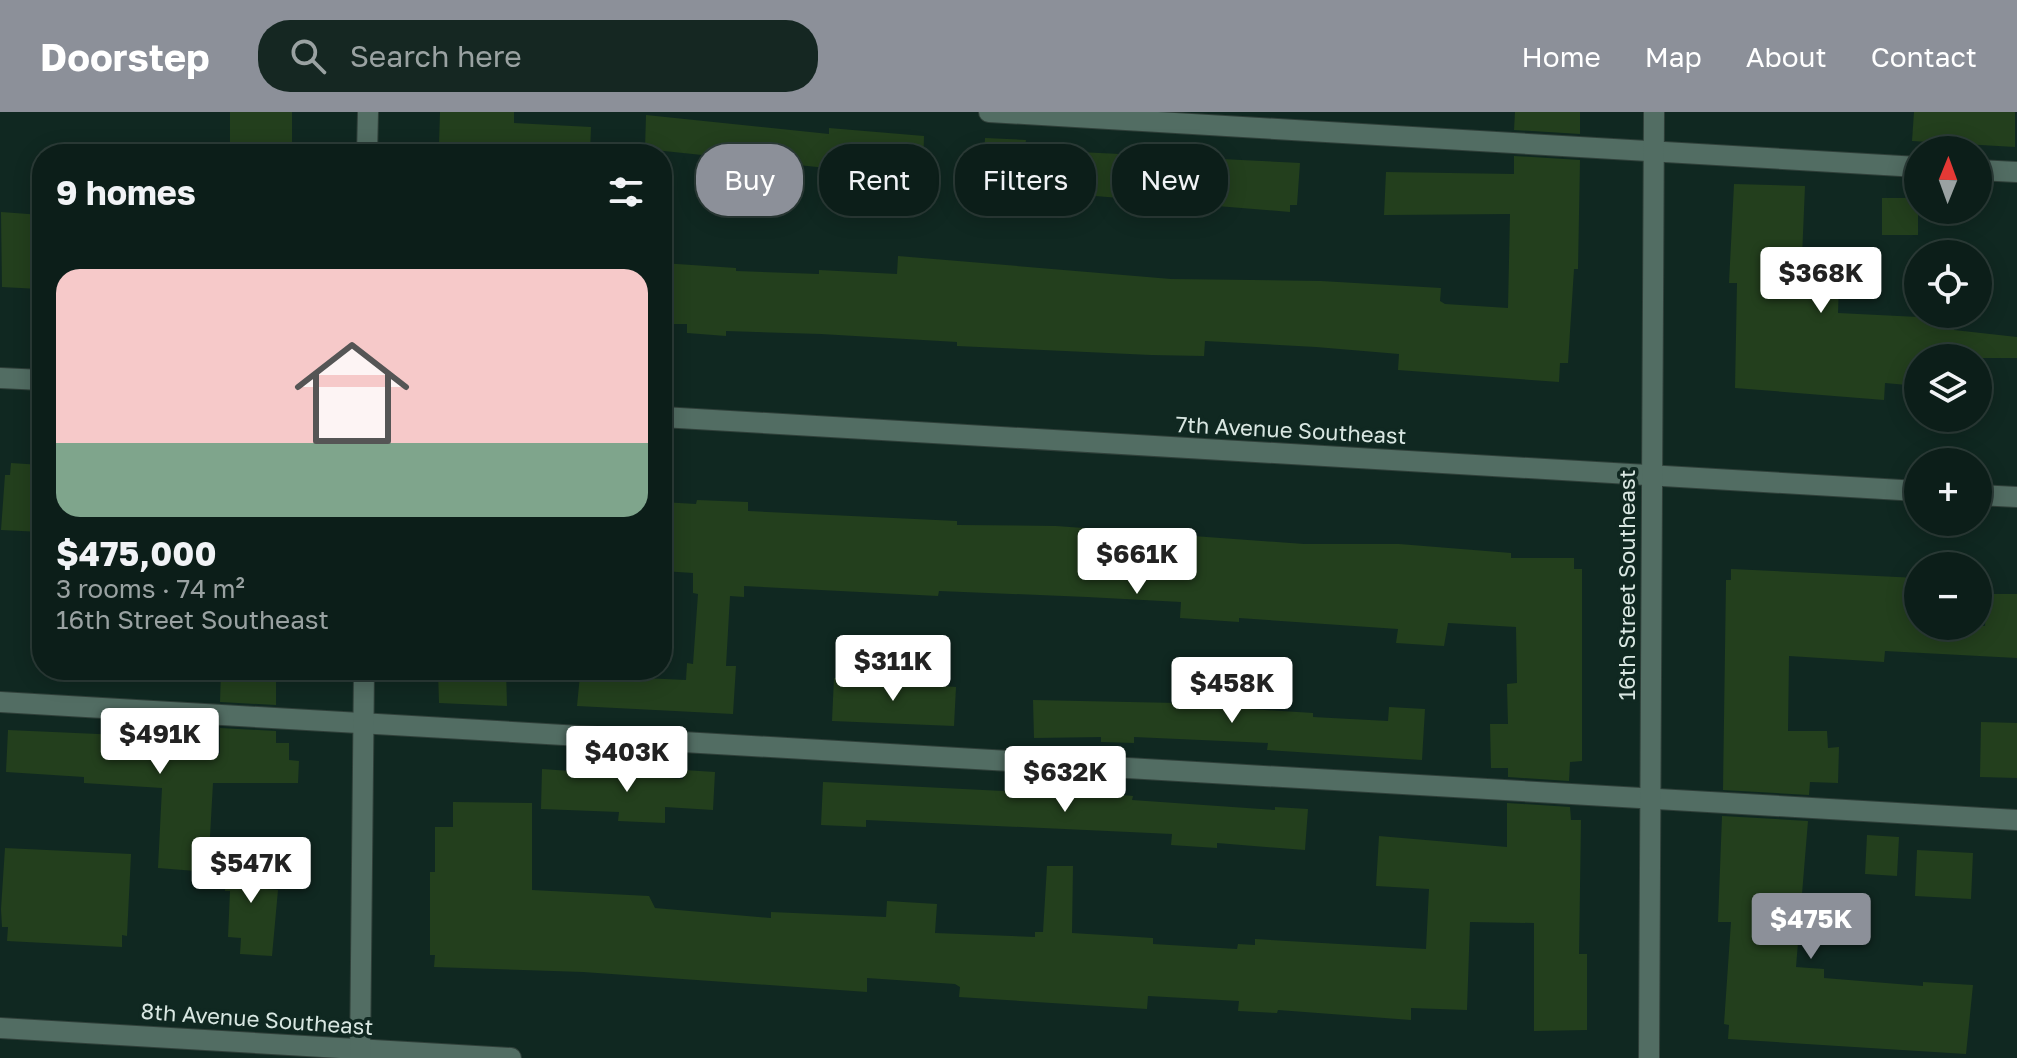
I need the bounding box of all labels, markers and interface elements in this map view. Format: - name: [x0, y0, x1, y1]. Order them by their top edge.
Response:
- search box: [258, 20, 818, 92]
- text: Doorstep: [40, 34, 210, 79]
- icon: search: [286, 34, 330, 78]
- text: Search here: [350, 38, 522, 74]
- text: Home: [1522, 40, 1601, 73]
- text: Map: [1645, 40, 1702, 73]
- text: About: [1746, 40, 1827, 73]
- text: Contact: [1871, 40, 1977, 73]
- north arrow: [1904, 136, 1992, 224]
- map controls: [1904, 136, 1992, 640]
- chip: Buy: [696, 144, 803, 216]
- chip: Rent: [819, 144, 939, 216]
- chip: Filters: [955, 144, 1096, 216]
- chip: New: [1112, 144, 1228, 216]
- icon: filters: [604, 170, 648, 214]
- text: 9 homes: [56, 172, 196, 212]
- button: locate: [1904, 240, 1992, 328]
- pin: $368K: [1765, 247, 1877, 315]
- text: $368K: [1778, 257, 1864, 288]
- icon: home: [280, 321, 424, 465]
- button: layers: [1904, 344, 1992, 432]
- street label: 7th Avenue Southeast: [1175, 410, 1407, 449]
- button: +: [1904, 448, 1992, 536]
- street label: 16th Street Southeast: [1613, 469, 1640, 701]
- pin: $661K: [1081, 528, 1193, 596]
- text: $475,000: [56, 533, 216, 573]
- text: $661K: [1096, 538, 1178, 569]
- button: −: [1904, 552, 1992, 640]
- text: 3 rooms · 74 m²: [56, 573, 245, 604]
- text: 16th Street Southeast: [56, 604, 329, 635]
- pin: $311K: [837, 635, 949, 703]
- text: $311K: [854, 645, 932, 676]
- pin: $458K: [1176, 657, 1288, 725]
- text: $458K: [1189, 667, 1275, 698]
- pin: $491K: [104, 708, 216, 776]
- text: $491K: [119, 718, 201, 749]
- pin: $403K: [571, 726, 683, 794]
- text: $403K: [584, 736, 670, 767]
- pin: $632K: [1009, 746, 1121, 814]
- text: $632K: [1023, 756, 1107, 787]
- pin: $547K: [195, 837, 307, 905]
- text: $547K: [210, 847, 292, 878]
- pin: $475K: [1755, 893, 1867, 961]
- text: $475K: [1770, 903, 1852, 934]
- street label: 8th Avenue Southeast: [140, 997, 374, 1040]

